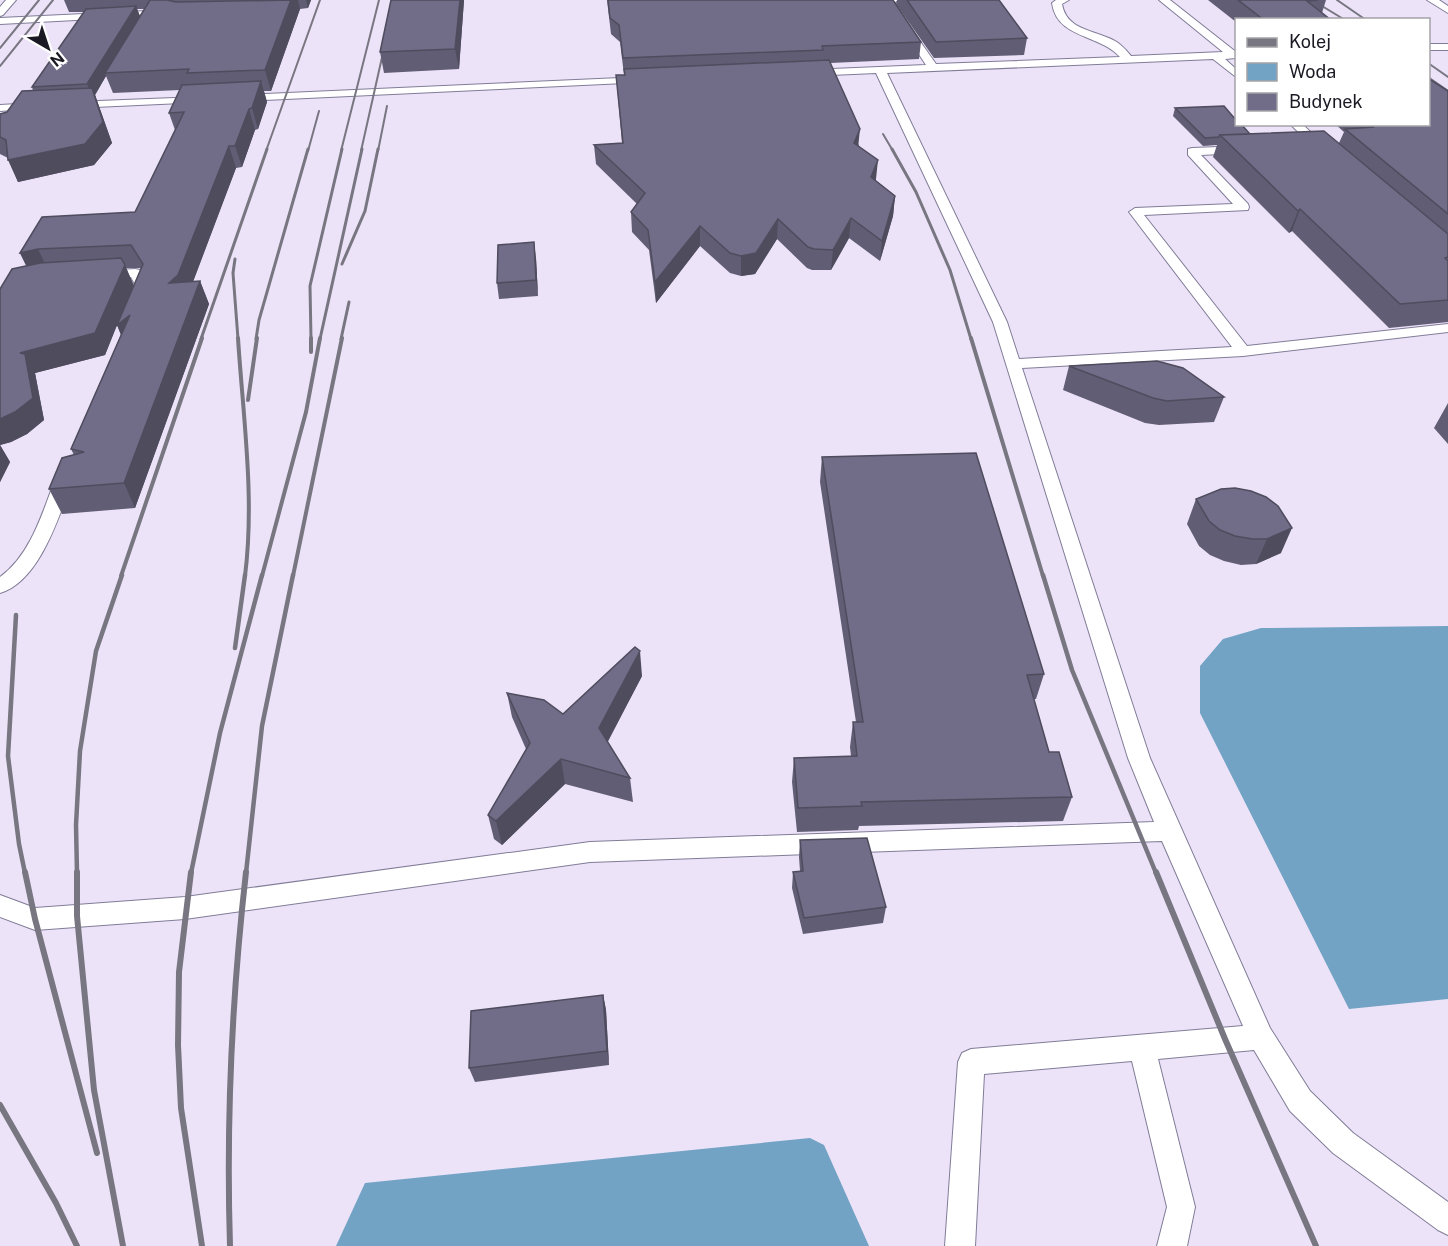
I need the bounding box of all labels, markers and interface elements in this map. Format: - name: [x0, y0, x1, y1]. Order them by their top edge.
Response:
- north arrow: [18, 18, 78, 78]
- legend: [1235, 18, 1430, 126]
- text: Kolej: [1289, 31, 1331, 52]
- text: N: [46, 48, 68, 71]
- text: Woda: [1289, 61, 1336, 82]
- text: Budynek: [1289, 91, 1363, 112]

